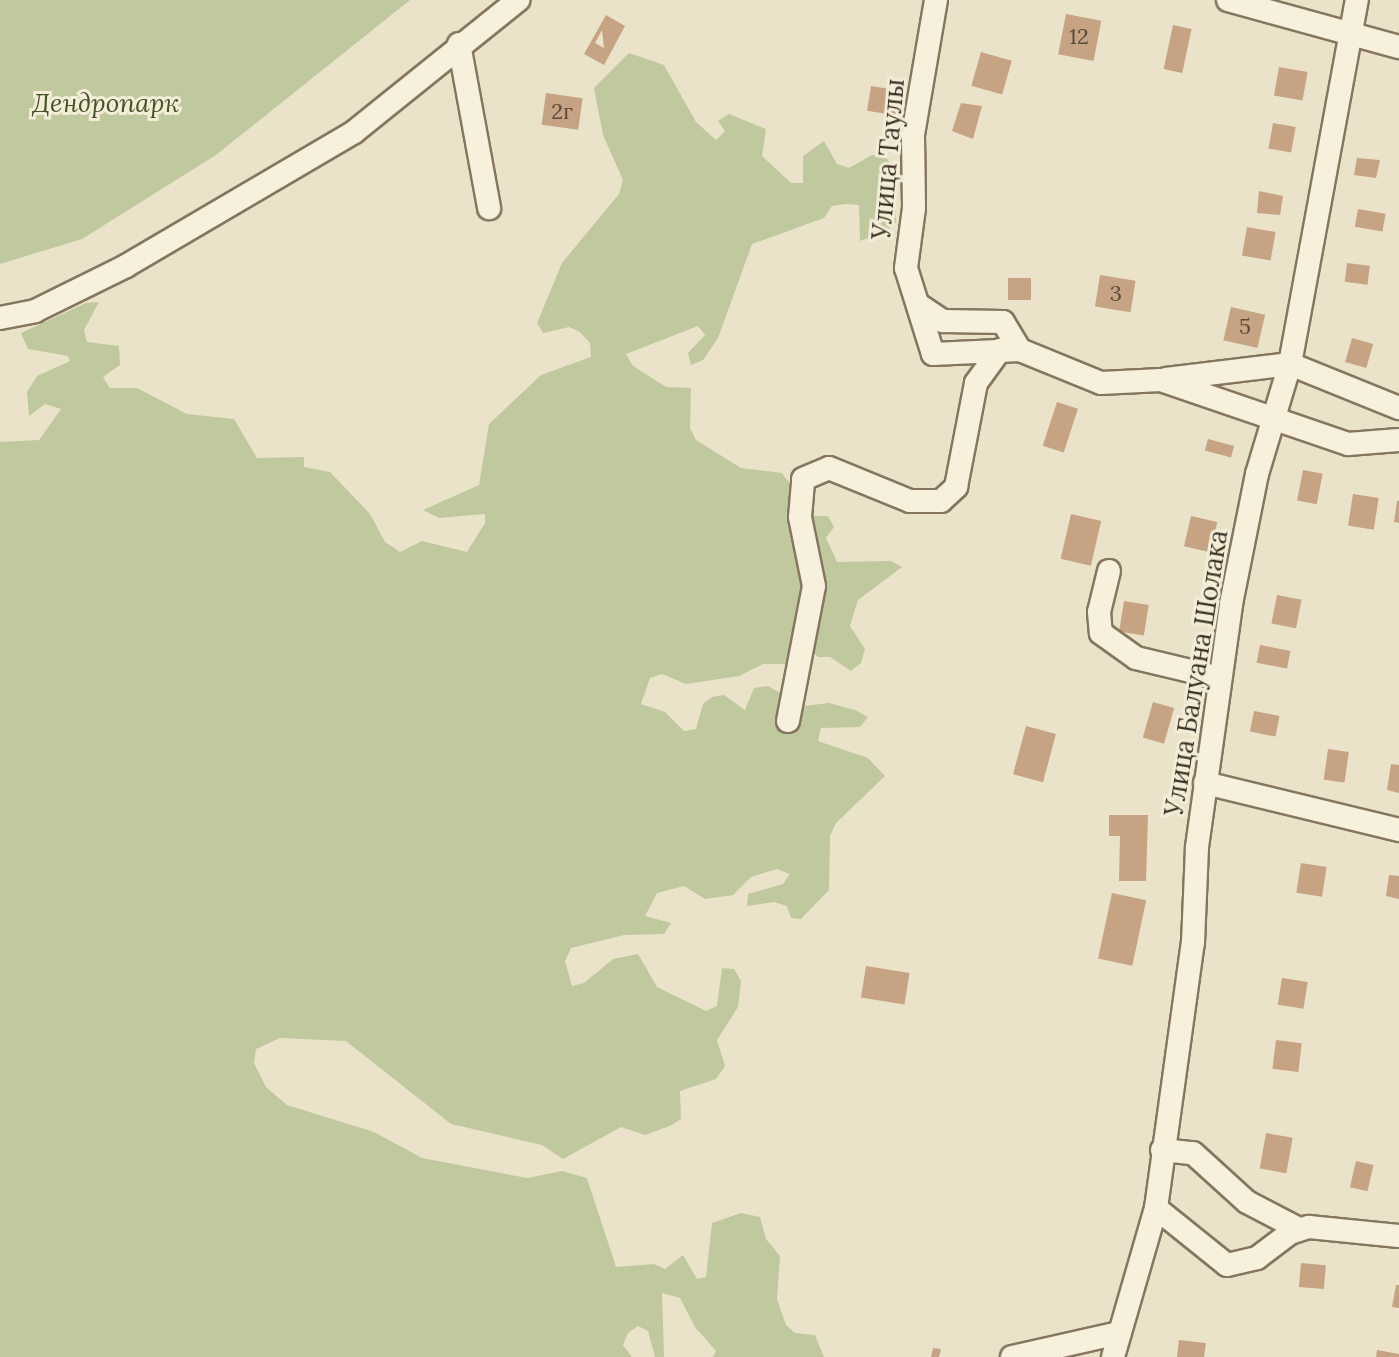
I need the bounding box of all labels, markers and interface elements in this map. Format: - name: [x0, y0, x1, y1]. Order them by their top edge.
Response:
- house number: 12: [1069, 24, 1089, 50]
- street label: Улица Таулы: [865, 77, 911, 241]
- park label: Дендропарк: [33, 87, 179, 119]
- house number: 2г: [551, 99, 573, 125]
- house number: 3: [1110, 281, 1122, 307]
- house number: 5: [1239, 314, 1251, 340]
- street label: Улица Балуана Шолака: [1158, 528, 1234, 818]

